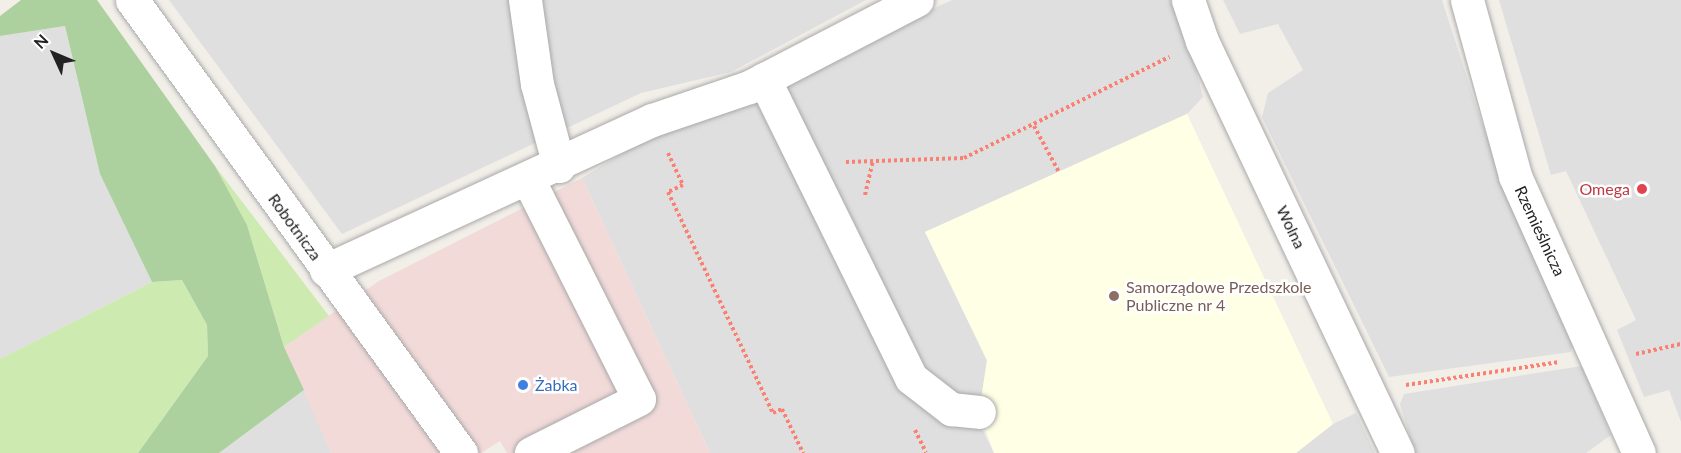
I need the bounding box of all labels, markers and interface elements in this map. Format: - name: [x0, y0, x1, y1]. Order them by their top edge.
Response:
- north arrow: [24, 24, 84, 84]
- text: N: [30, 30, 52, 52]
- place label: Omega: [1579, 179, 1630, 199]
- marker: Omega: [1635, 182, 1649, 196]
- street label: Rzemieślnicza: [1511, 183, 1569, 279]
- street label: Robotnicza: [264, 190, 326, 264]
- street label: Wolna: [1272, 202, 1310, 252]
- place label: Samorządowe Przedszkole Publiczne nr 4: [1126, 277, 1312, 315]
- marker: Samorządowe Przedszkole Publiczne nr 4: [1107, 289, 1121, 303]
- place label: Żabka: [535, 375, 578, 395]
- marker: Żabka: [516, 378, 530, 392]

